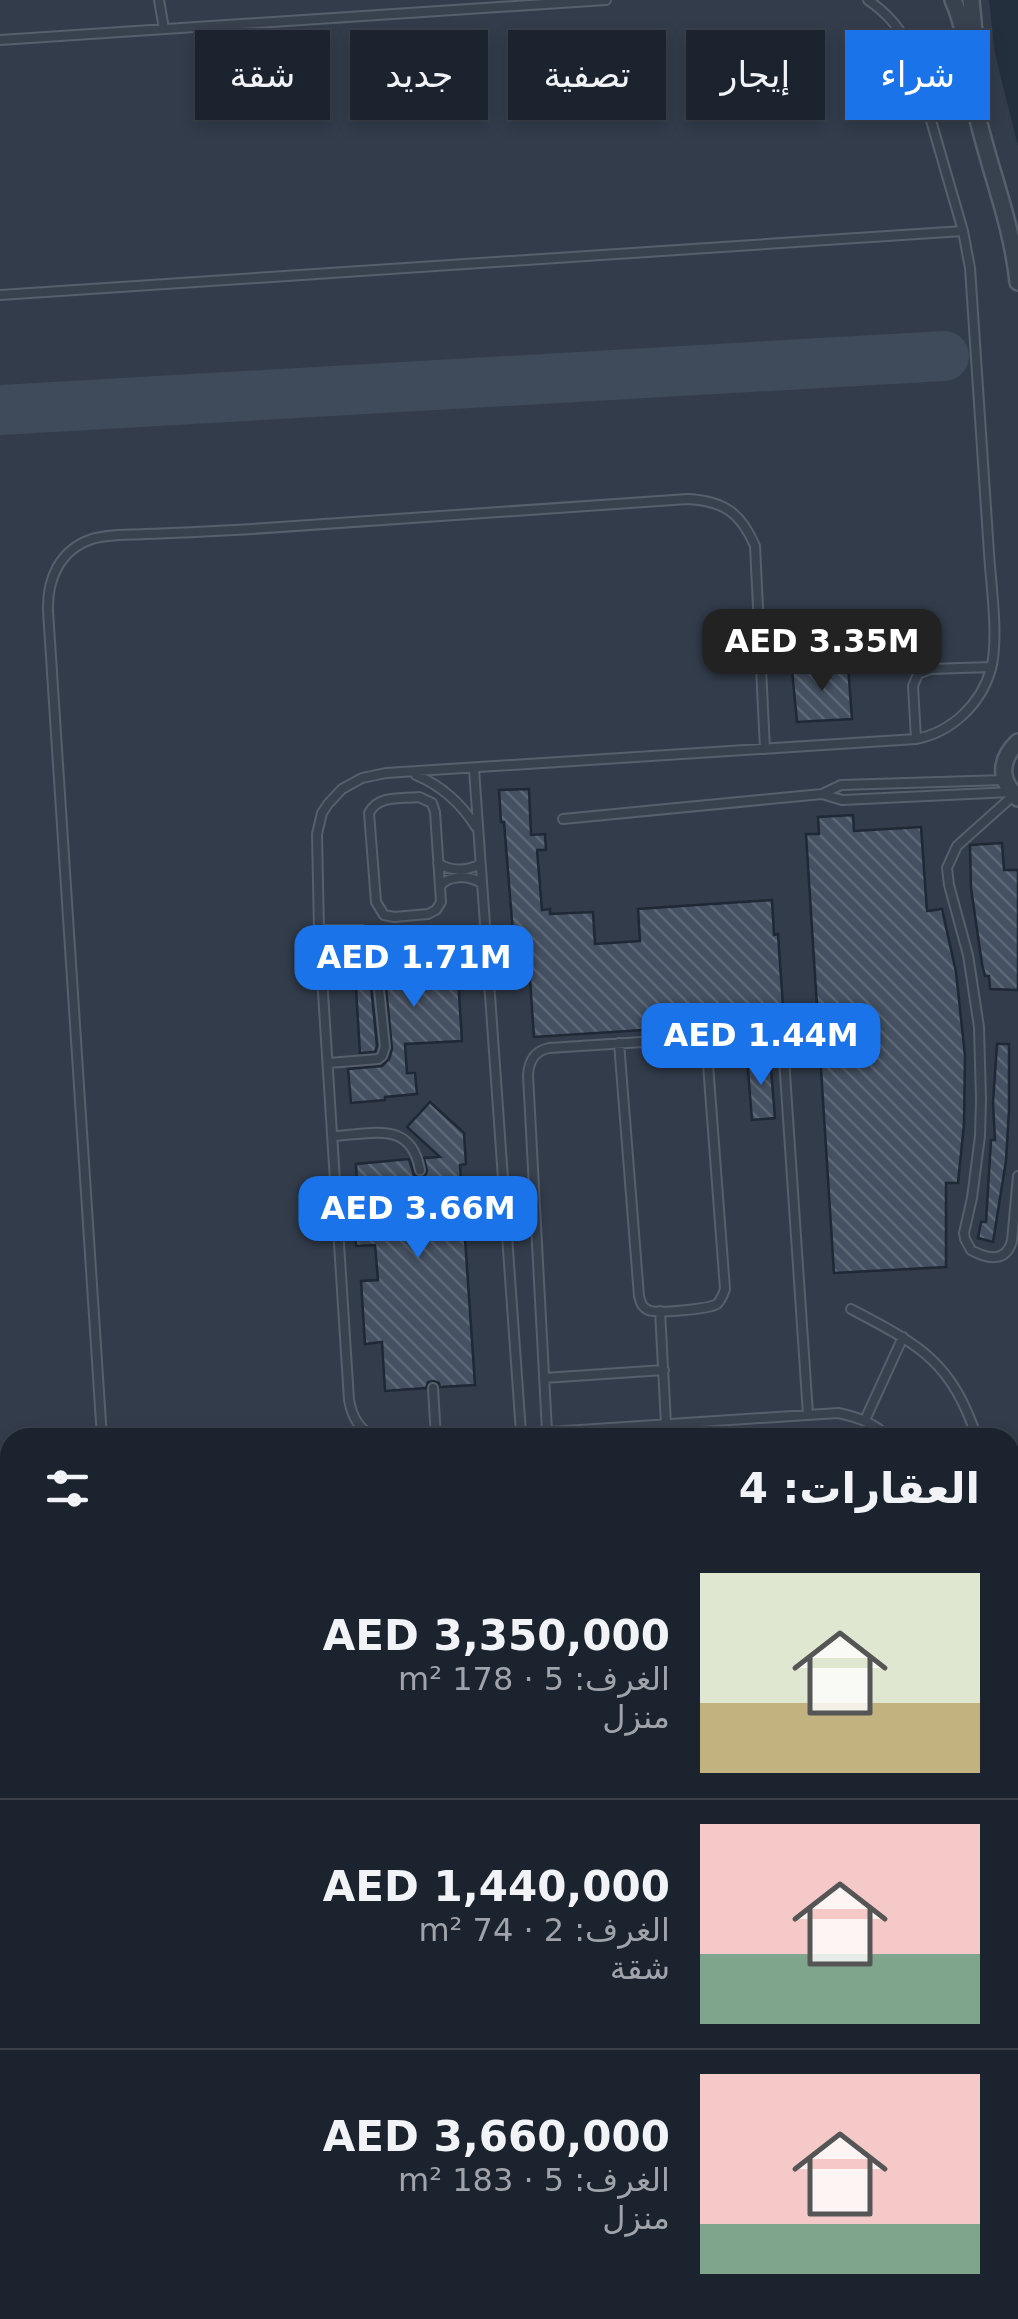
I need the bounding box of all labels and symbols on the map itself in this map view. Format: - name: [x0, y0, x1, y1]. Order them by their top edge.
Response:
- pin: AED 3.35M: [708, 609, 936, 694]
- pin: AED 1.71M: [300, 925, 528, 1010]
- pin: AED 1.44M: [647, 1003, 875, 1088]
- pin: AED 3.66M: [304, 1176, 532, 1261]

